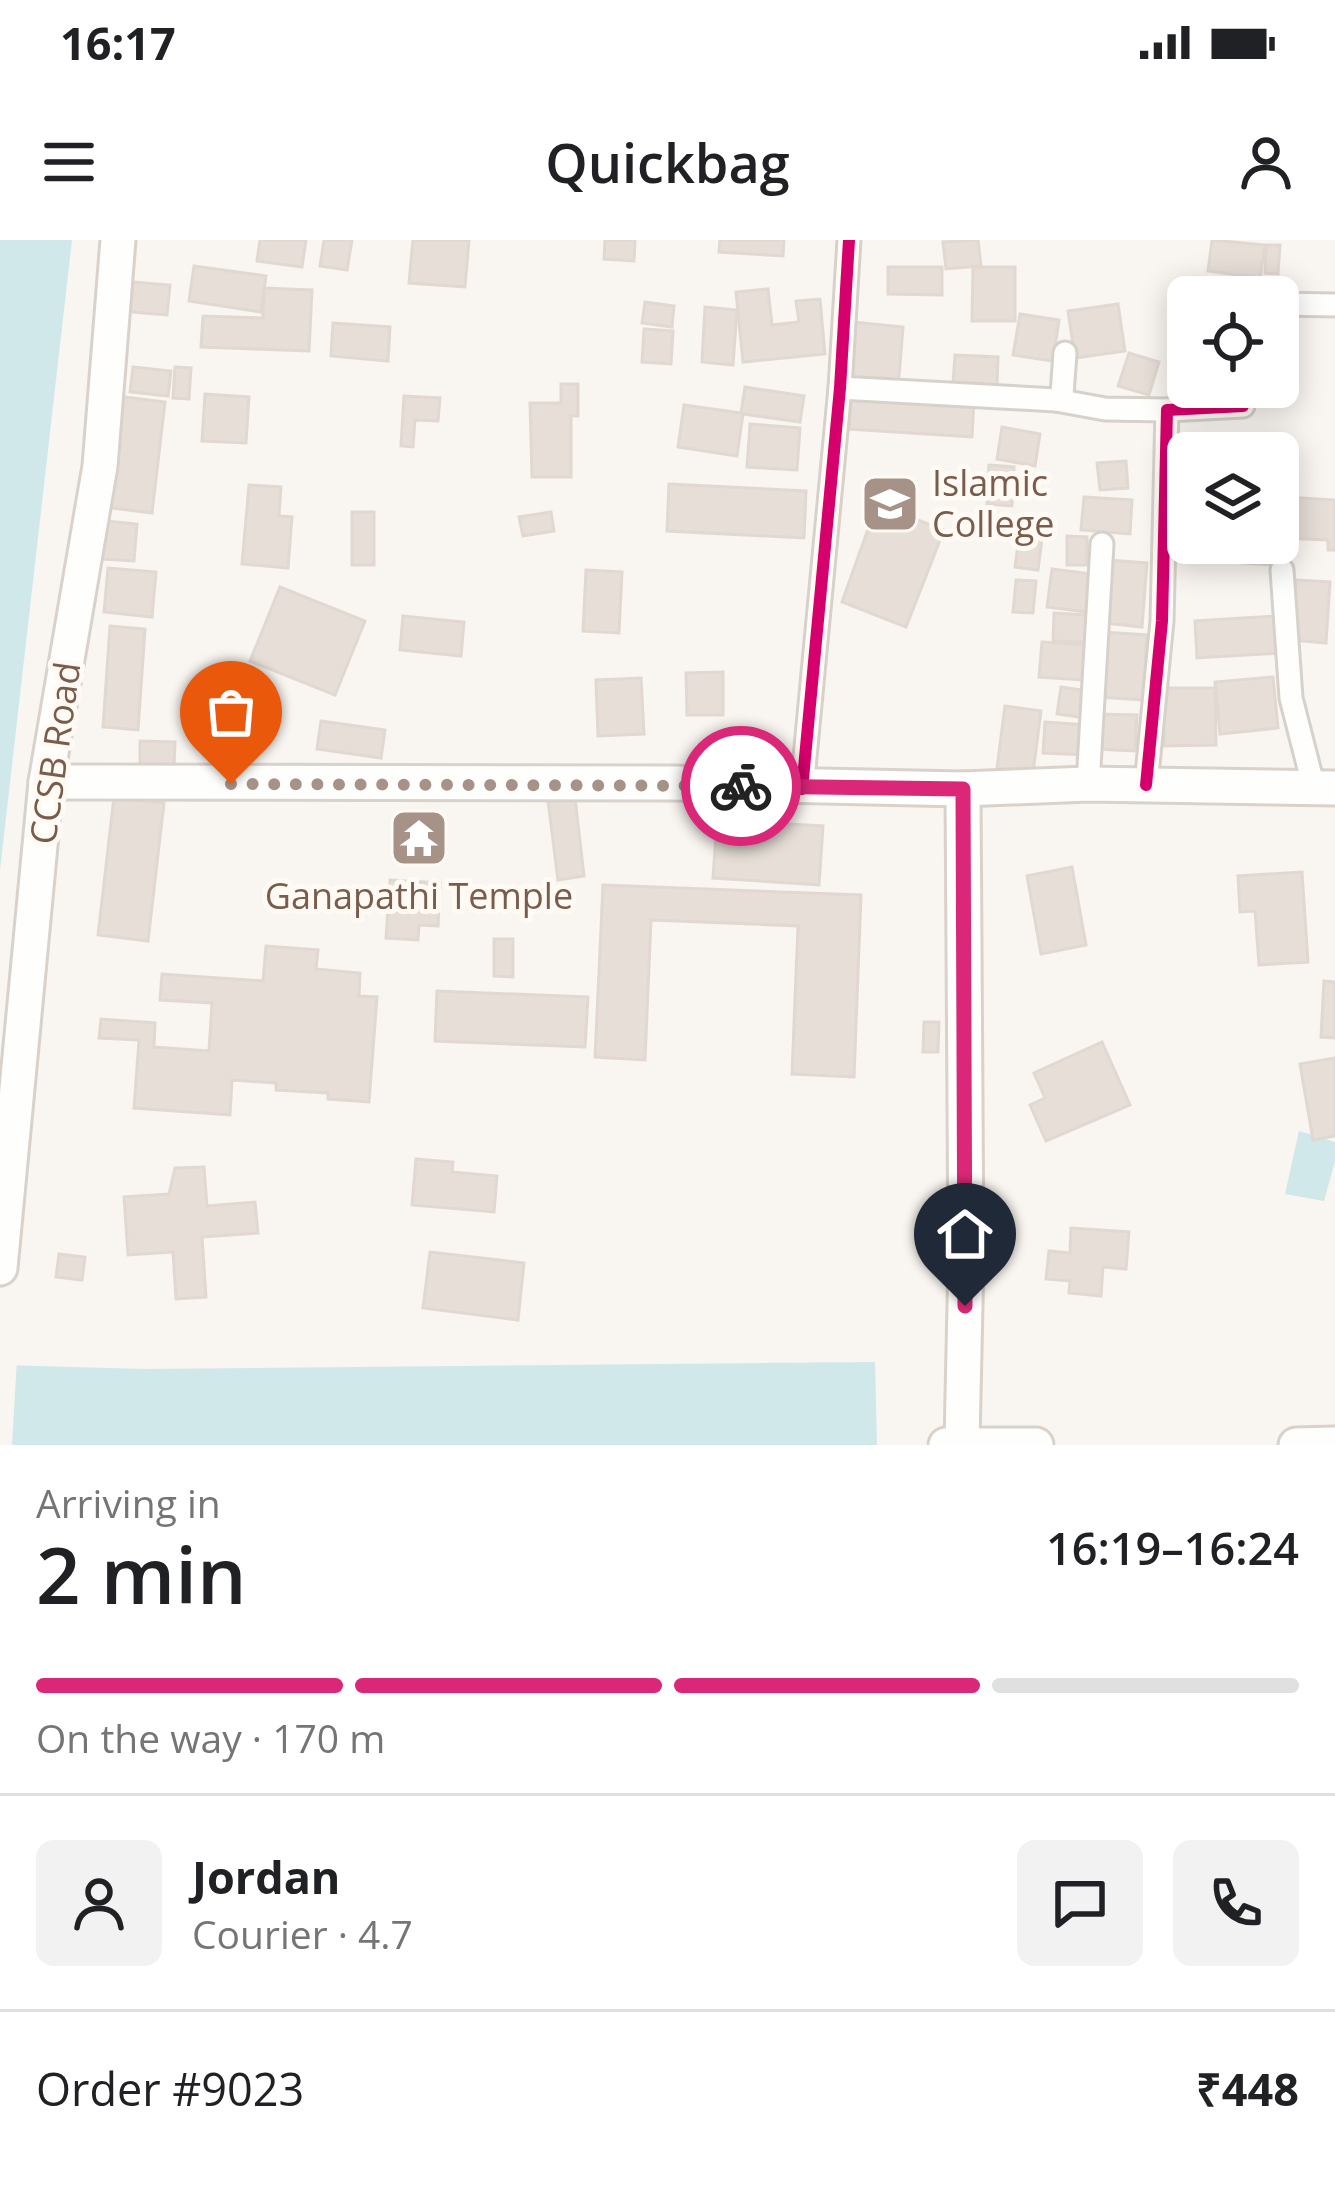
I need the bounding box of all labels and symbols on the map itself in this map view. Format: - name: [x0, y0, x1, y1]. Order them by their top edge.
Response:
- place label: Islamic College: [932, 458, 1054, 548]
- school or university icon: Islamic College: [859, 473, 921, 535]
- street label: CCSB Road: [17, 659, 92, 847]
- pin: [180, 661, 282, 784]
- courier: [681, 726, 801, 846]
- temple icon: Ganapathi Temple: [388, 807, 450, 869]
- place label: Ganapathi Temple: [265, 871, 573, 920]
- pin: [914, 1183, 1016, 1306]

